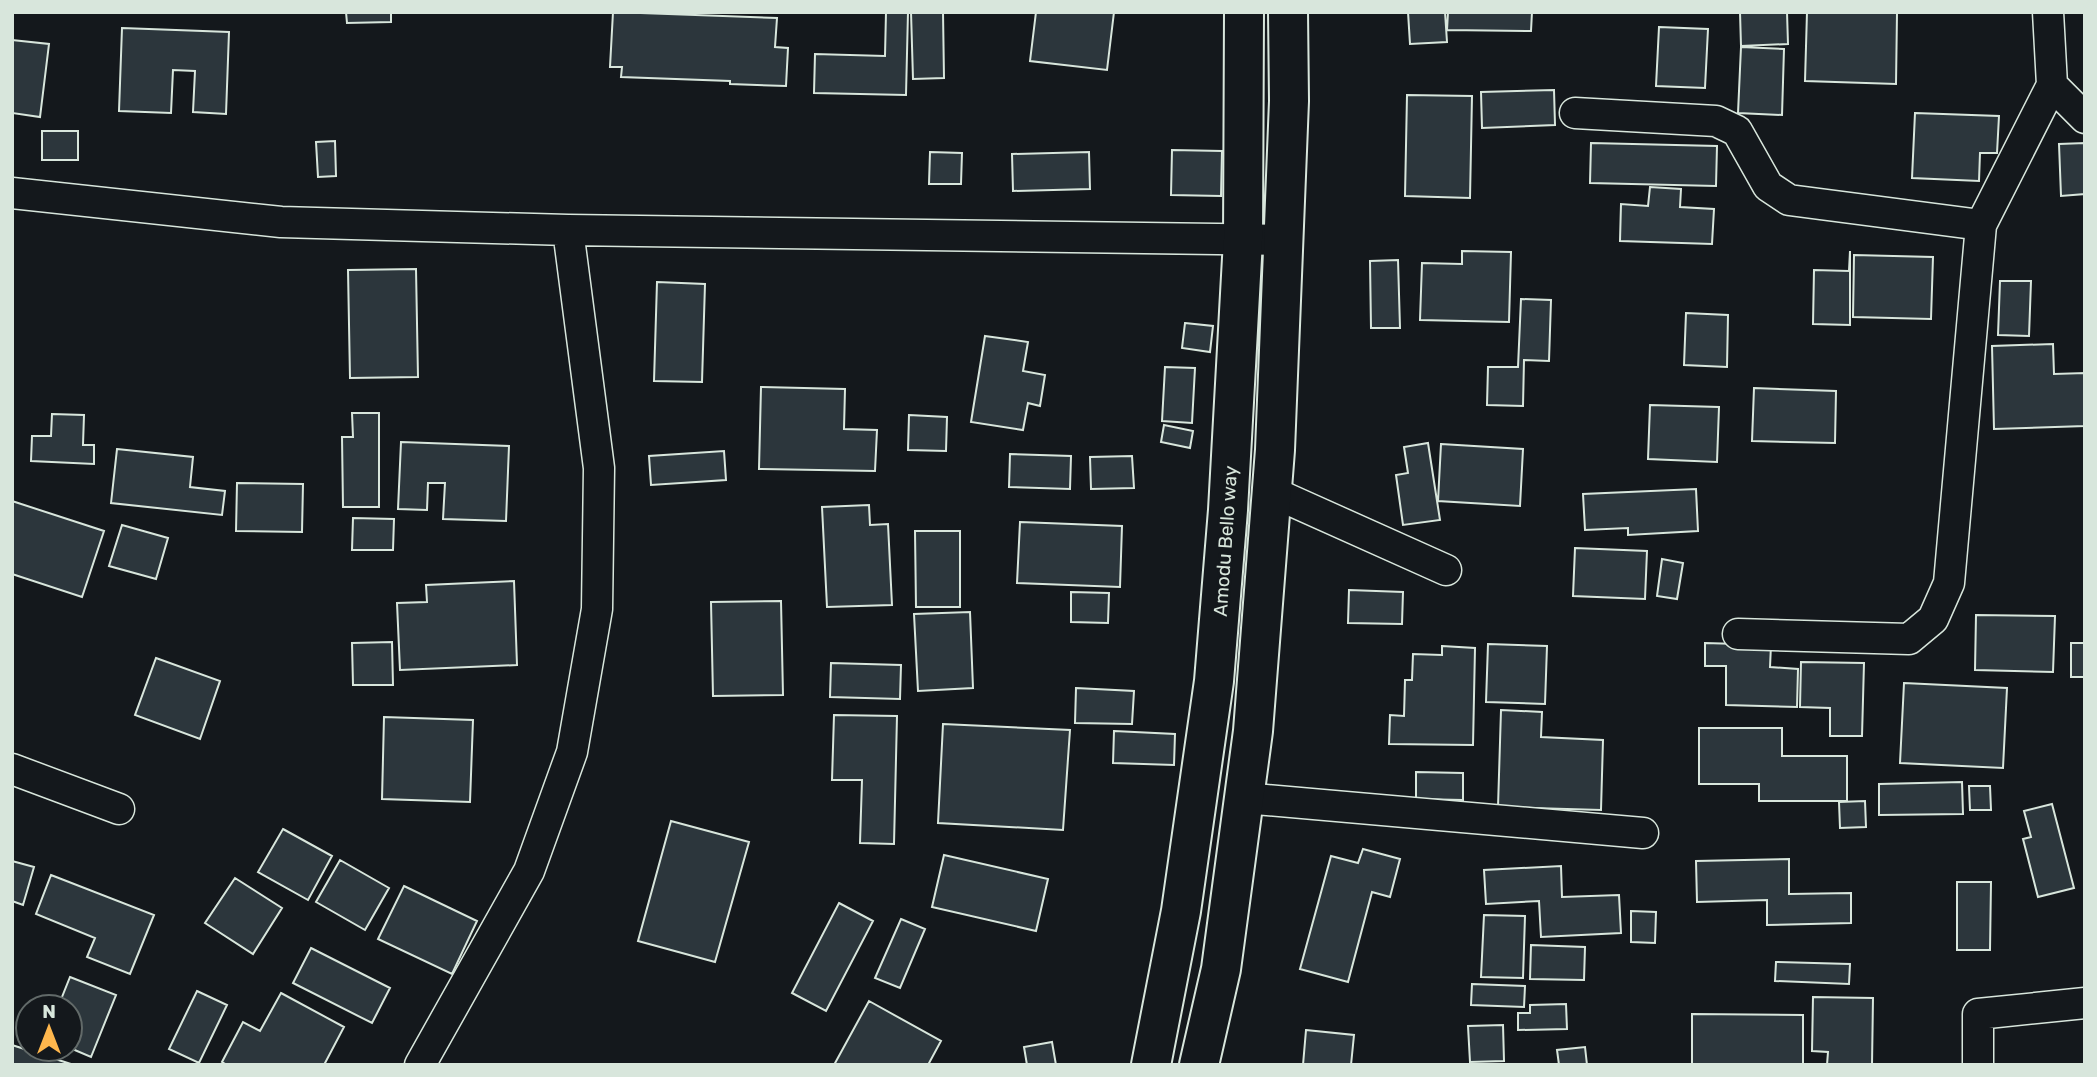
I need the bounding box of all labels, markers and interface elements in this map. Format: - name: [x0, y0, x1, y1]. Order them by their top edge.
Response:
- street label: Amodu Bello way: [1209, 465, 1242, 617]
- north arrow: [14, 993, 84, 1063]
- text: N: [42, 1000, 56, 1023]

